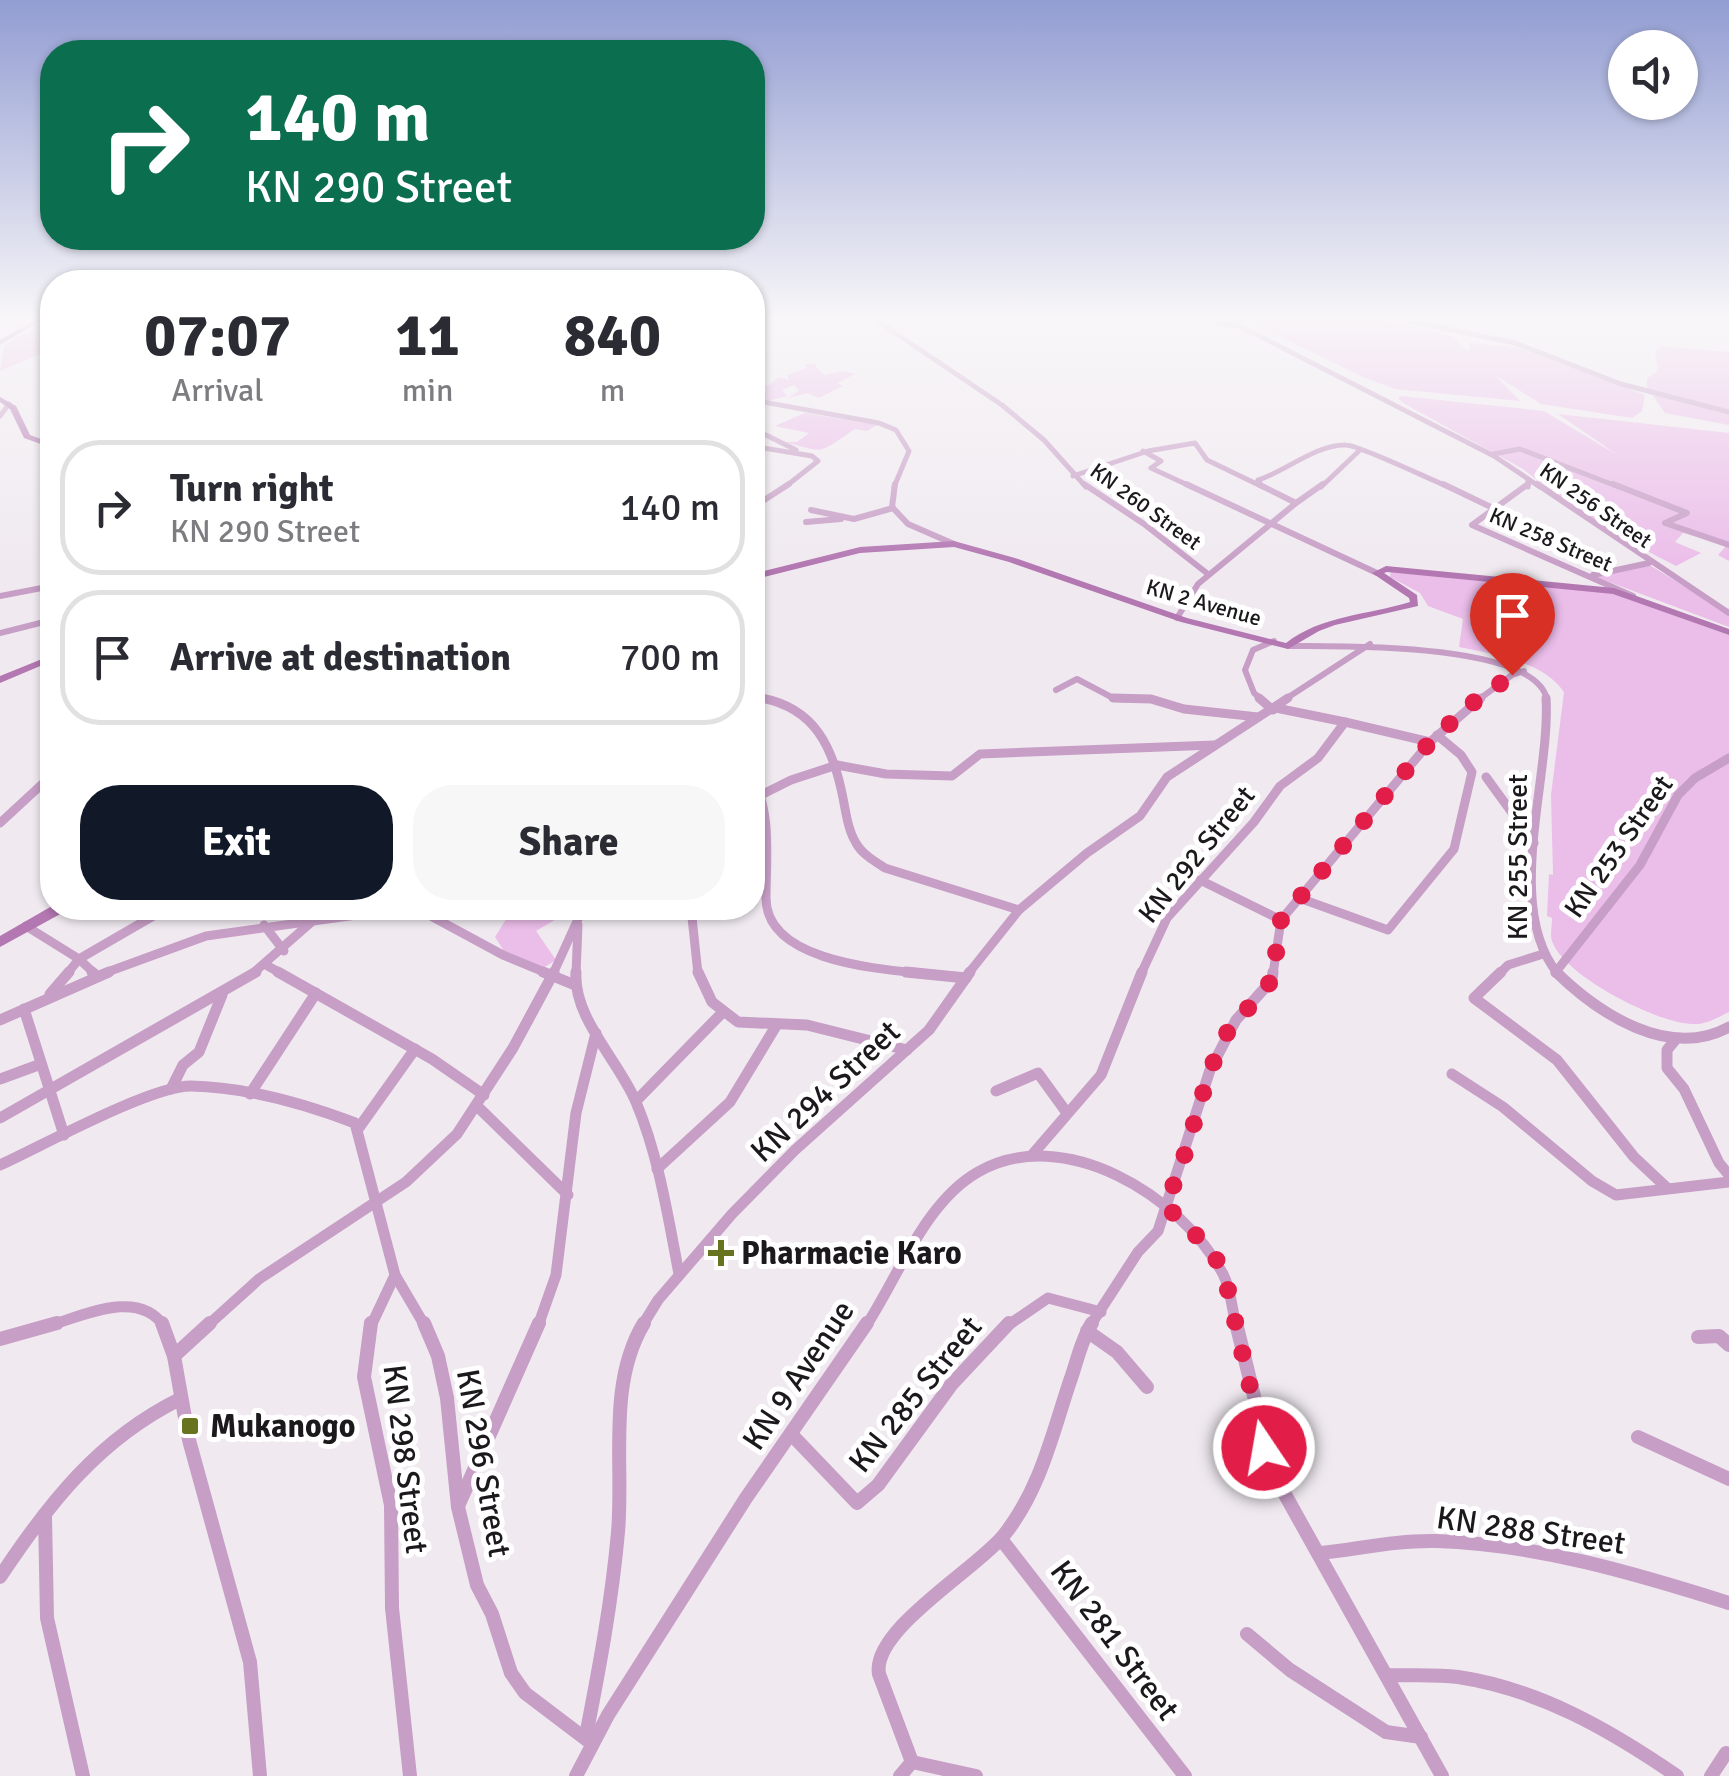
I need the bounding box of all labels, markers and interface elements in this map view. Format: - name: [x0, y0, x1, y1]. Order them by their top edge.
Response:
- map controls: [1608, 30, 1698, 120]
- button: sound: [1608, 30, 1698, 120]
- text: 140 m: [245, 74, 430, 160]
- icon: right: [80, 80, 210, 210]
- text: KN 290 Street: [245, 160, 512, 215]
- text: 07:07: [144, 299, 291, 373]
- text: 11: [395, 299, 460, 373]
- text: 840: [564, 299, 661, 373]
- text: Arrival: [171, 371, 264, 410]
- text: min: [402, 371, 453, 410]
- text: m: [600, 371, 625, 410]
- street label: KN 260 Street: [1085, 457, 1207, 556]
- street label: KN 256 Street: [1534, 457, 1657, 554]
- text: Turn right: [170, 465, 334, 512]
- icon: right: [85, 480, 140, 535]
- text: 140 m: [620, 484, 720, 531]
- street label: KN 258 Street: [1485, 501, 1617, 578]
- text: KN 290 Street: [170, 512, 360, 551]
- street label: KN 2 Avenue: [1143, 573, 1265, 632]
- pin: [1470, 573, 1555, 676]
- icon: arrive: [1485, 588, 1540, 643]
- icon: arrive: [85, 630, 140, 685]
- text: Arrive at destination: [170, 634, 511, 681]
- text: 700 m: [620, 634, 720, 681]
- street label: KN 253 Street: [1557, 769, 1681, 924]
- street label: KN 255 Street: [1501, 774, 1535, 940]
- street label: KN 292 Street: [1131, 779, 1262, 930]
- button: Exit: [80, 785, 393, 900]
- button: Share: [413, 785, 725, 900]
- street label: KN 294 Street: [743, 1012, 908, 1170]
- place label: Pharmacie Karo: [741, 1234, 962, 1273]
- marker: Pharmacie Karo: [710, 1242, 732, 1264]
- street label: KN 9 Avenue: [734, 1293, 863, 1458]
- street label: KN 285 Street: [840, 1308, 990, 1480]
- street label: KN 298 Street: [375, 1362, 436, 1556]
- street label: KN 296 Street: [448, 1366, 519, 1560]
- position arrow: [1212, 1396, 1316, 1500]
- place label: Mukanogo: [210, 1407, 355, 1446]
- marker: Mukanogo: [179, 1415, 201, 1437]
- street label: KN 288 Street: [1434, 1498, 1628, 1563]
- street label: KN 281 Street: [1042, 1553, 1187, 1728]

